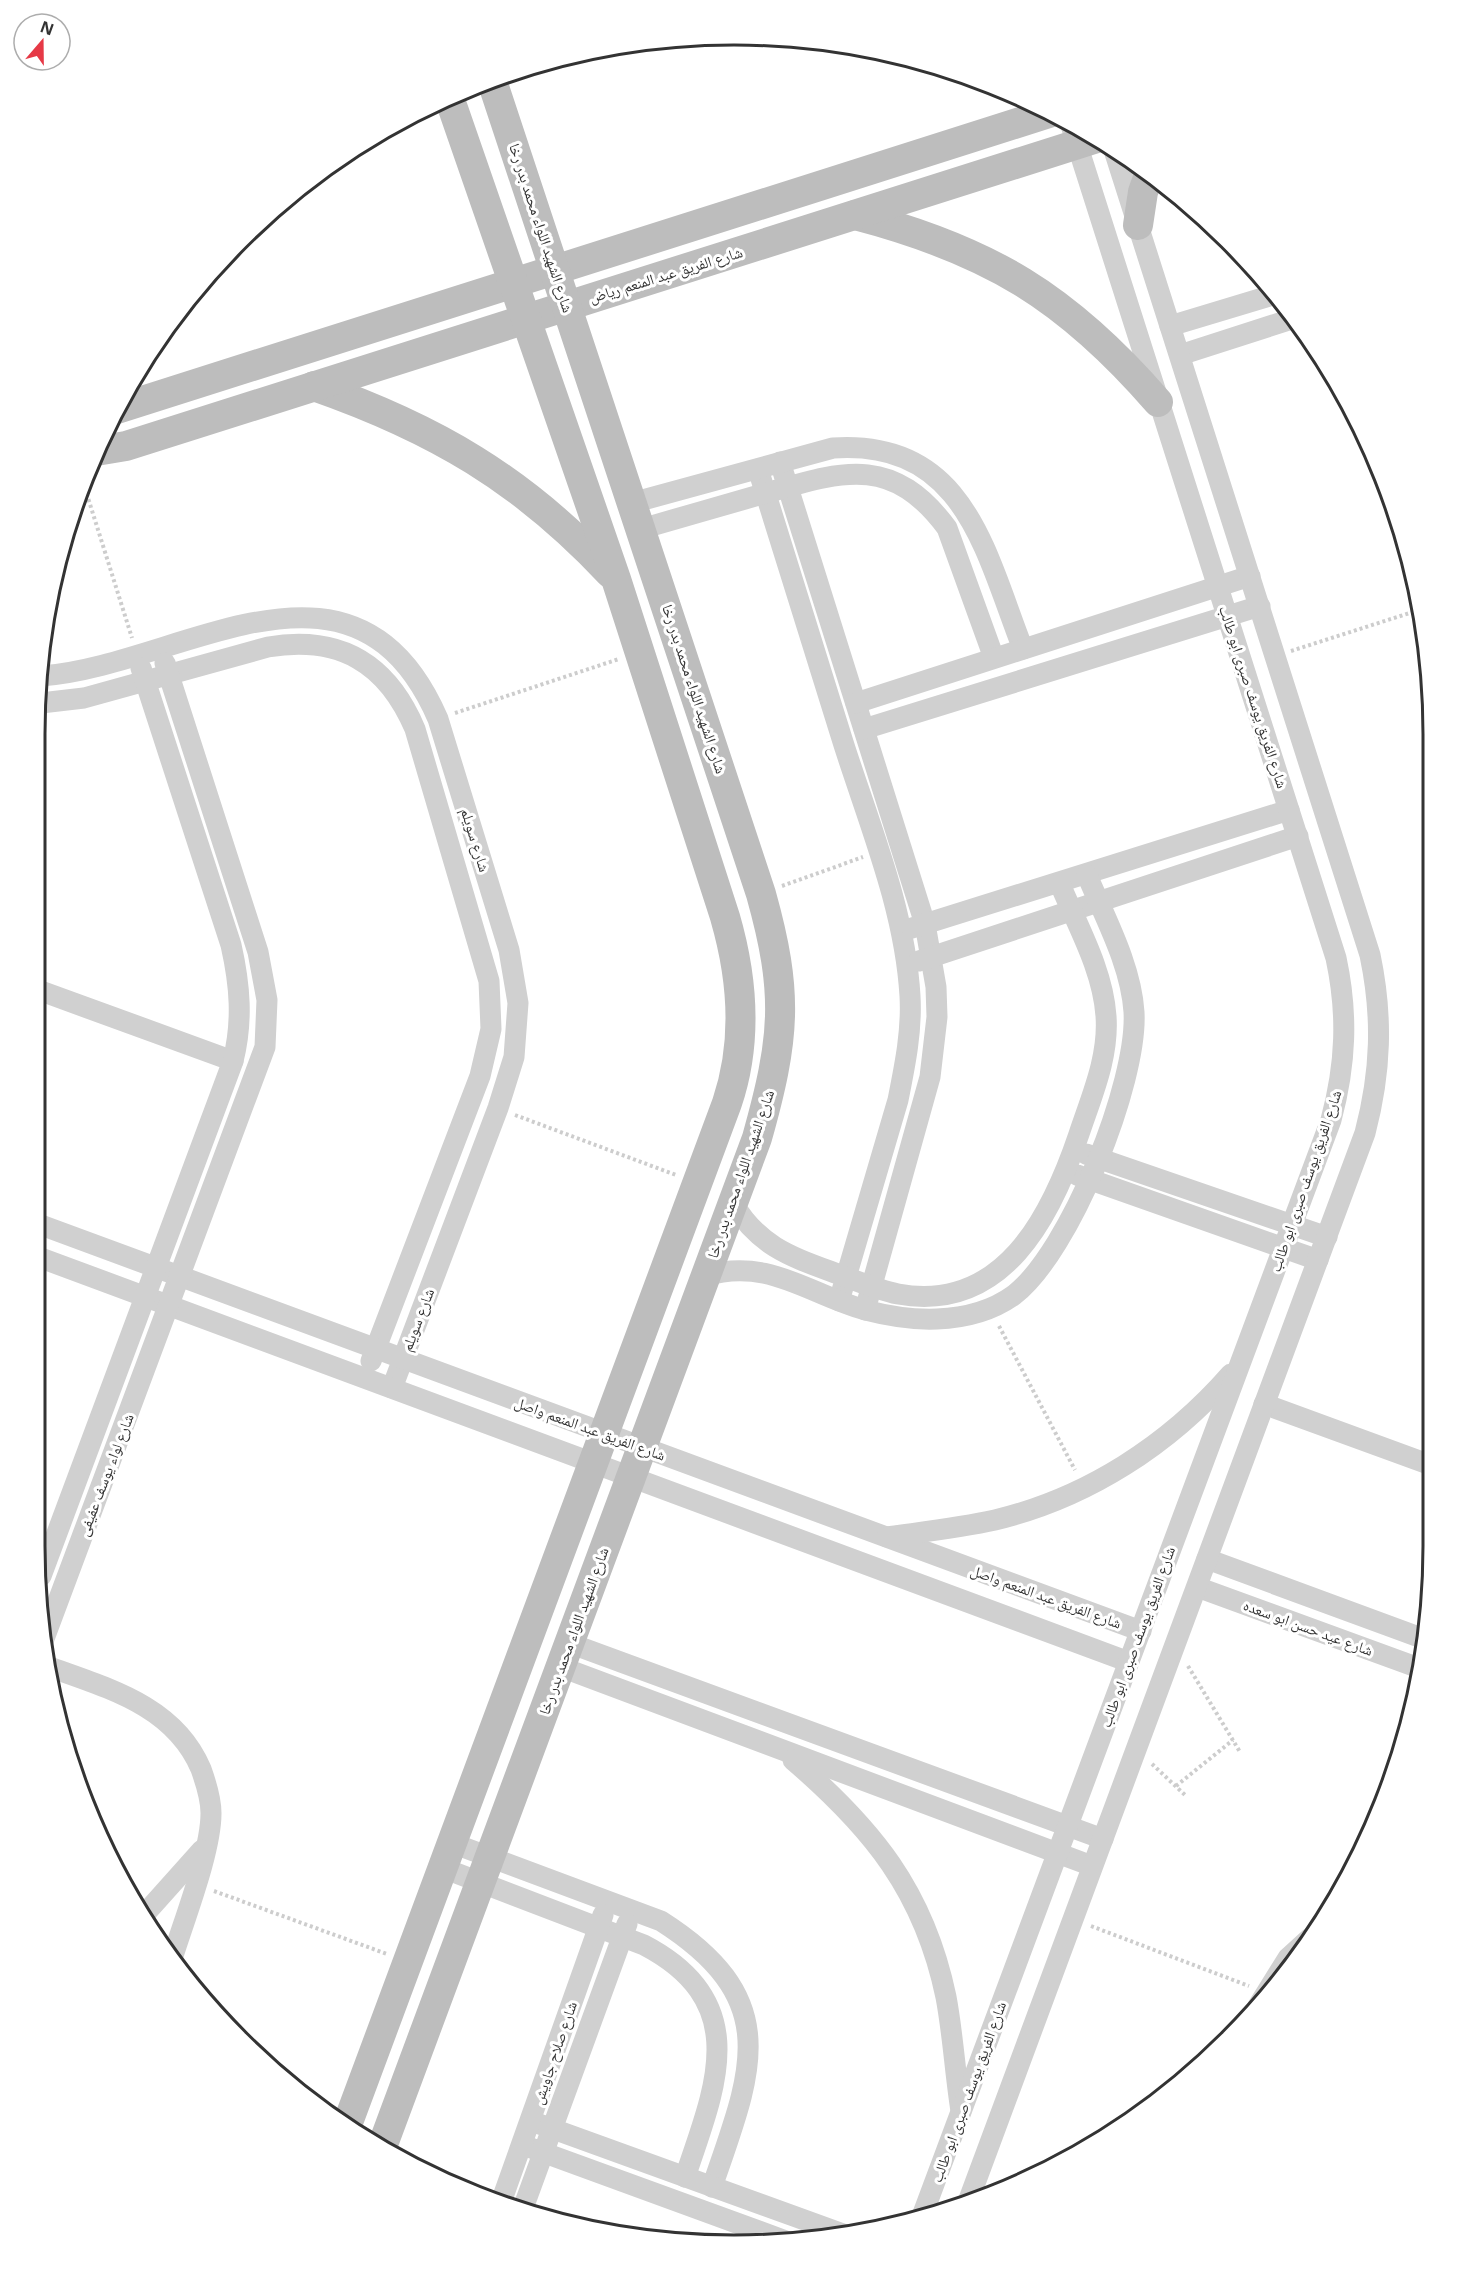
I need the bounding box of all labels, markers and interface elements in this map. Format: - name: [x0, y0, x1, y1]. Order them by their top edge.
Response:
- north arrow: [12, 12, 72, 72]
- text: N: [37, 15, 57, 40]
- street label: شارع الشهيد اللواء محمد بدر رخا: [504, 141, 579, 315]
- street label: شارع الفريق عبد المنعم رياض: [587, 241, 745, 308]
- street label: شارع الشهيد اللواء محمد بدر رخا: [657, 602, 732, 776]
- street label: شارع الفريق يوسف صبرى ابو طالب: [1214, 603, 1293, 791]
- street label: شارع سويلم: [456, 805, 495, 875]
- street label: شارع الشهيد اللواء محمد بدر رخا: [702, 1087, 779, 1261]
- street label: شارع الفريق يوسف صبرى ابو طالب: [1264, 1087, 1347, 1275]
- street label: شارع سويلم: [396, 1285, 439, 1354]
- street label: شارع الفريق عبد المنعم واصل: [512, 1391, 669, 1466]
- street label: شارع لواء يوسف عفيفى: [72, 1410, 139, 1539]
- street label: شارع الفريق يوسف صبرى ابو طالب: [1095, 1543, 1180, 1730]
- street label: شارع الشهيد اللواء محمد بدر رخا: [533, 1544, 614, 1717]
- street label: شارع الفريق عبد المنعم واصل: [968, 1559, 1125, 1634]
- street label: شارع عيد حسن ابو سعده: [1240, 1594, 1376, 1661]
- street label: شارع صلاح جاويش: [527, 1998, 582, 2107]
- street label: شارع الفريق يوسف صبرى ابو طالب: [926, 1998, 1011, 2185]

